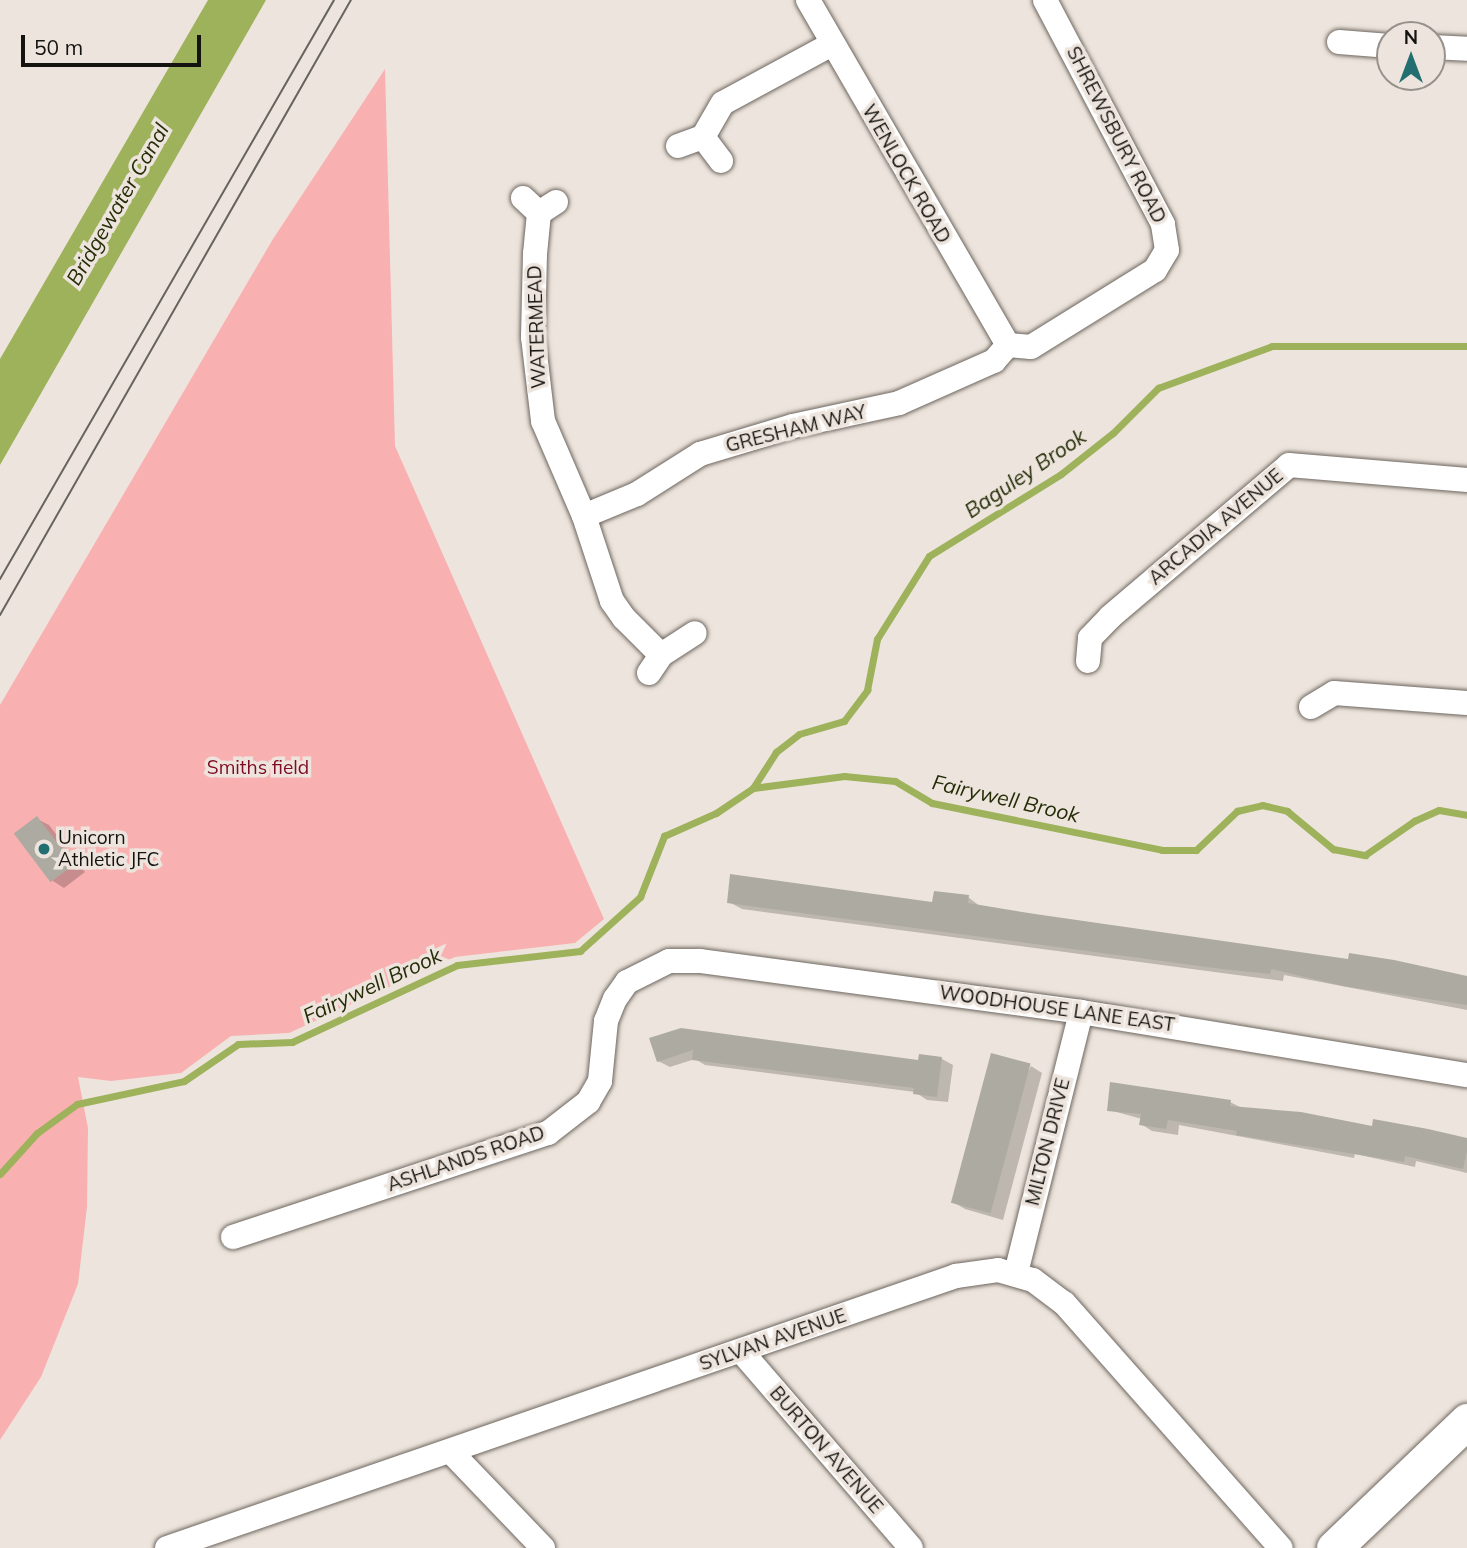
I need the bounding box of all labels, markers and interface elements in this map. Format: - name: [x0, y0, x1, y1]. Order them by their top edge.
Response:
- scale bar: [24, 21, 205, 65]
- north arrow: [1376, 21, 1446, 91]
- text: N: [1404, 25, 1418, 49]
- text: 50 m: [34, 34, 83, 60]
- street label: SHREWSBURY ROAD: [1062, 43, 1170, 227]
- street label: WENLOCK ROAD: [857, 101, 955, 247]
- water label: Bridgewater Canal: [60, 119, 174, 289]
- street label: WATERMEAD: [523, 265, 551, 389]
- street label: GRESHAM WAY: [723, 401, 869, 457]
- water label: Baguley Brook: [959, 423, 1091, 523]
- street label: ARCADIA AVENUE: [1144, 464, 1288, 590]
- park label: Smiths field: [207, 757, 309, 779]
- water label: Fairywell Brook: [930, 769, 1082, 827]
- place label: Unicorn Athletic JFC: [58, 827, 160, 871]
- marker: Unicorn Athletic JFC: [36, 841, 52, 857]
- water label: Fairywell Brook: [299, 942, 445, 1028]
- street label: WOODHOUSE LANE EAST: [938, 981, 1176, 1037]
- street label: MILTON DRIVE: [1021, 1076, 1075, 1208]
- street label: ASHLANDS ROAD: [384, 1121, 548, 1197]
- street label: SYLVAN AVENUE: [697, 1304, 849, 1376]
- street label: BURTON AVENUE: [765, 1382, 887, 1518]

